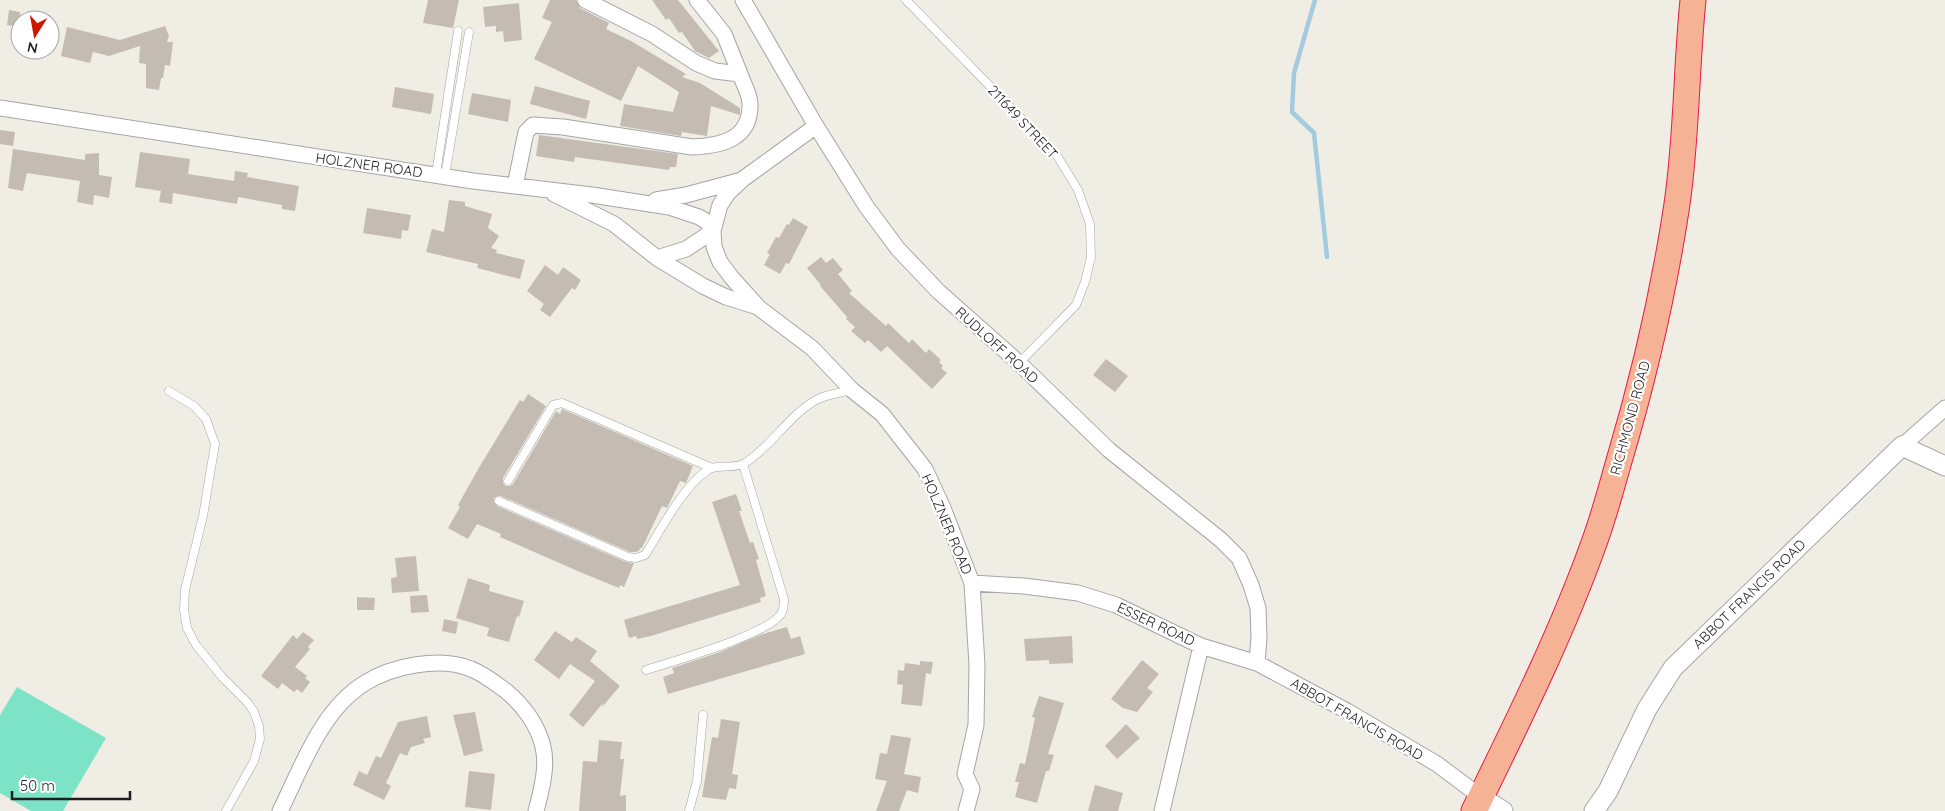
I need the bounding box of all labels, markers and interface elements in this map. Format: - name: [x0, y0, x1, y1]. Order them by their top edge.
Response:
- north arrow: [10, 10, 60, 60]
- text: N: [26, 38, 39, 58]
- street label: 211649 STREET: [984, 81, 1062, 163]
- street label: HOLZNER ROAD: [314, 149, 424, 181]
- street label: RUDLOFF ROAD: [952, 303, 1042, 387]
- street label: RICHMOND ROAD: [1606, 359, 1654, 477]
- street label: HOLZNER ROAD: [918, 471, 976, 577]
- street label: ABBOT FRANCIS ROAD: [1689, 535, 1809, 653]
- street label: ESSER ROAD: [1114, 598, 1198, 650]
- street label: ABBOT FRANCIS ROAD: [1288, 674, 1426, 764]
- scale bar: [12, 768, 130, 800]
- text: 50 m: [20, 776, 55, 795]

